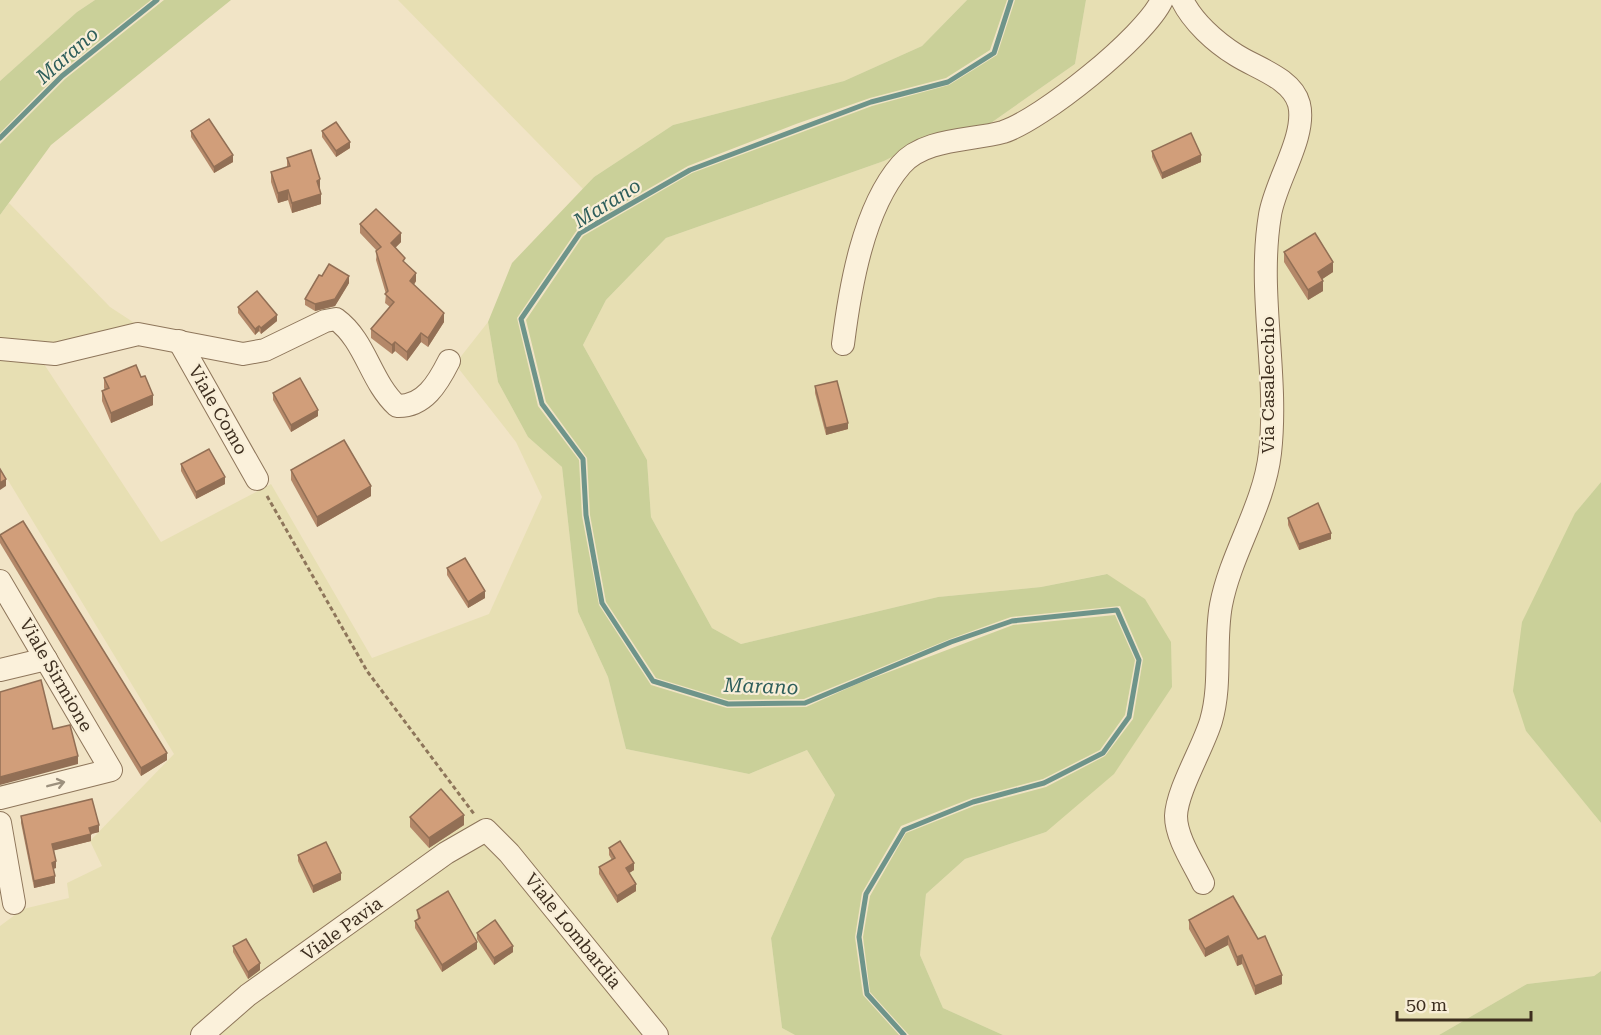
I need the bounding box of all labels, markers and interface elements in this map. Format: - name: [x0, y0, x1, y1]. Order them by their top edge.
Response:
- water label: Marano: [30, 21, 103, 89]
- water label: Marano: [568, 173, 645, 233]
- street label: Via Casalecchio: [1257, 316, 1278, 454]
- street label: Viale Como: [184, 361, 252, 458]
- street label: Viale Sirmione: [16, 614, 97, 735]
- water label: Marano: [722, 673, 799, 699]
- one-way arrow: [46, 778, 65, 790]
- street label: Viale Lombardia: [521, 869, 626, 993]
- street label: Viale Pavia: [297, 892, 386, 965]
- scale bar: [1397, 984, 1530, 1022]
- text: 50 m: [1406, 994, 1447, 1015]

